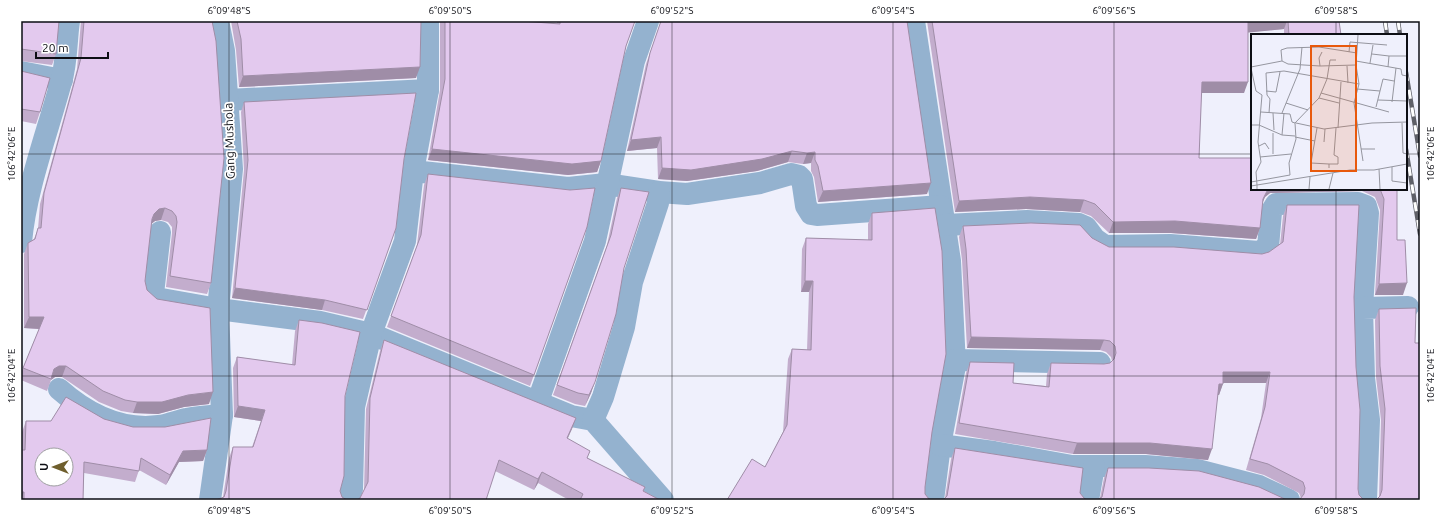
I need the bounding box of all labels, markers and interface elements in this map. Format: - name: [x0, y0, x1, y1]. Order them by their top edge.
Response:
- text: 6°09'48"S: [207, 5, 251, 16]
- text: 6°09'50"S: [428, 5, 472, 16]
- text: 6°09'52"S: [650, 5, 694, 16]
- text: 6°09'54"S: [871, 5, 915, 16]
- text: 6°09'56"S: [1092, 5, 1136, 16]
- text: 6°09'58"S: [1314, 5, 1358, 16]
- scale bar: [36, 34, 108, 60]
- inset map: [1251, 34, 1407, 190]
- text: 20 m: [42, 41, 69, 54]
- street label: Gang Mushola: [221, 103, 237, 179]
- text: 106°42'06"E: [6, 126, 17, 181]
- text: 106°42'06"E: [1425, 126, 1436, 181]
- text: 106°42'04"E: [6, 348, 17, 403]
- text: 106°42'04"E: [1425, 348, 1436, 403]
- north arrow: [34, 447, 74, 487]
- text: U: [38, 463, 50, 471]
- text: 6°09'48"S: [207, 505, 251, 516]
- text: 6°09'50"S: [428, 505, 472, 516]
- text: 6°09'52"S: [650, 505, 694, 516]
- text: 6°09'54"S: [871, 505, 915, 516]
- text: 6°09'56"S: [1092, 505, 1136, 516]
- text: 6°09'58"S: [1314, 505, 1358, 516]

